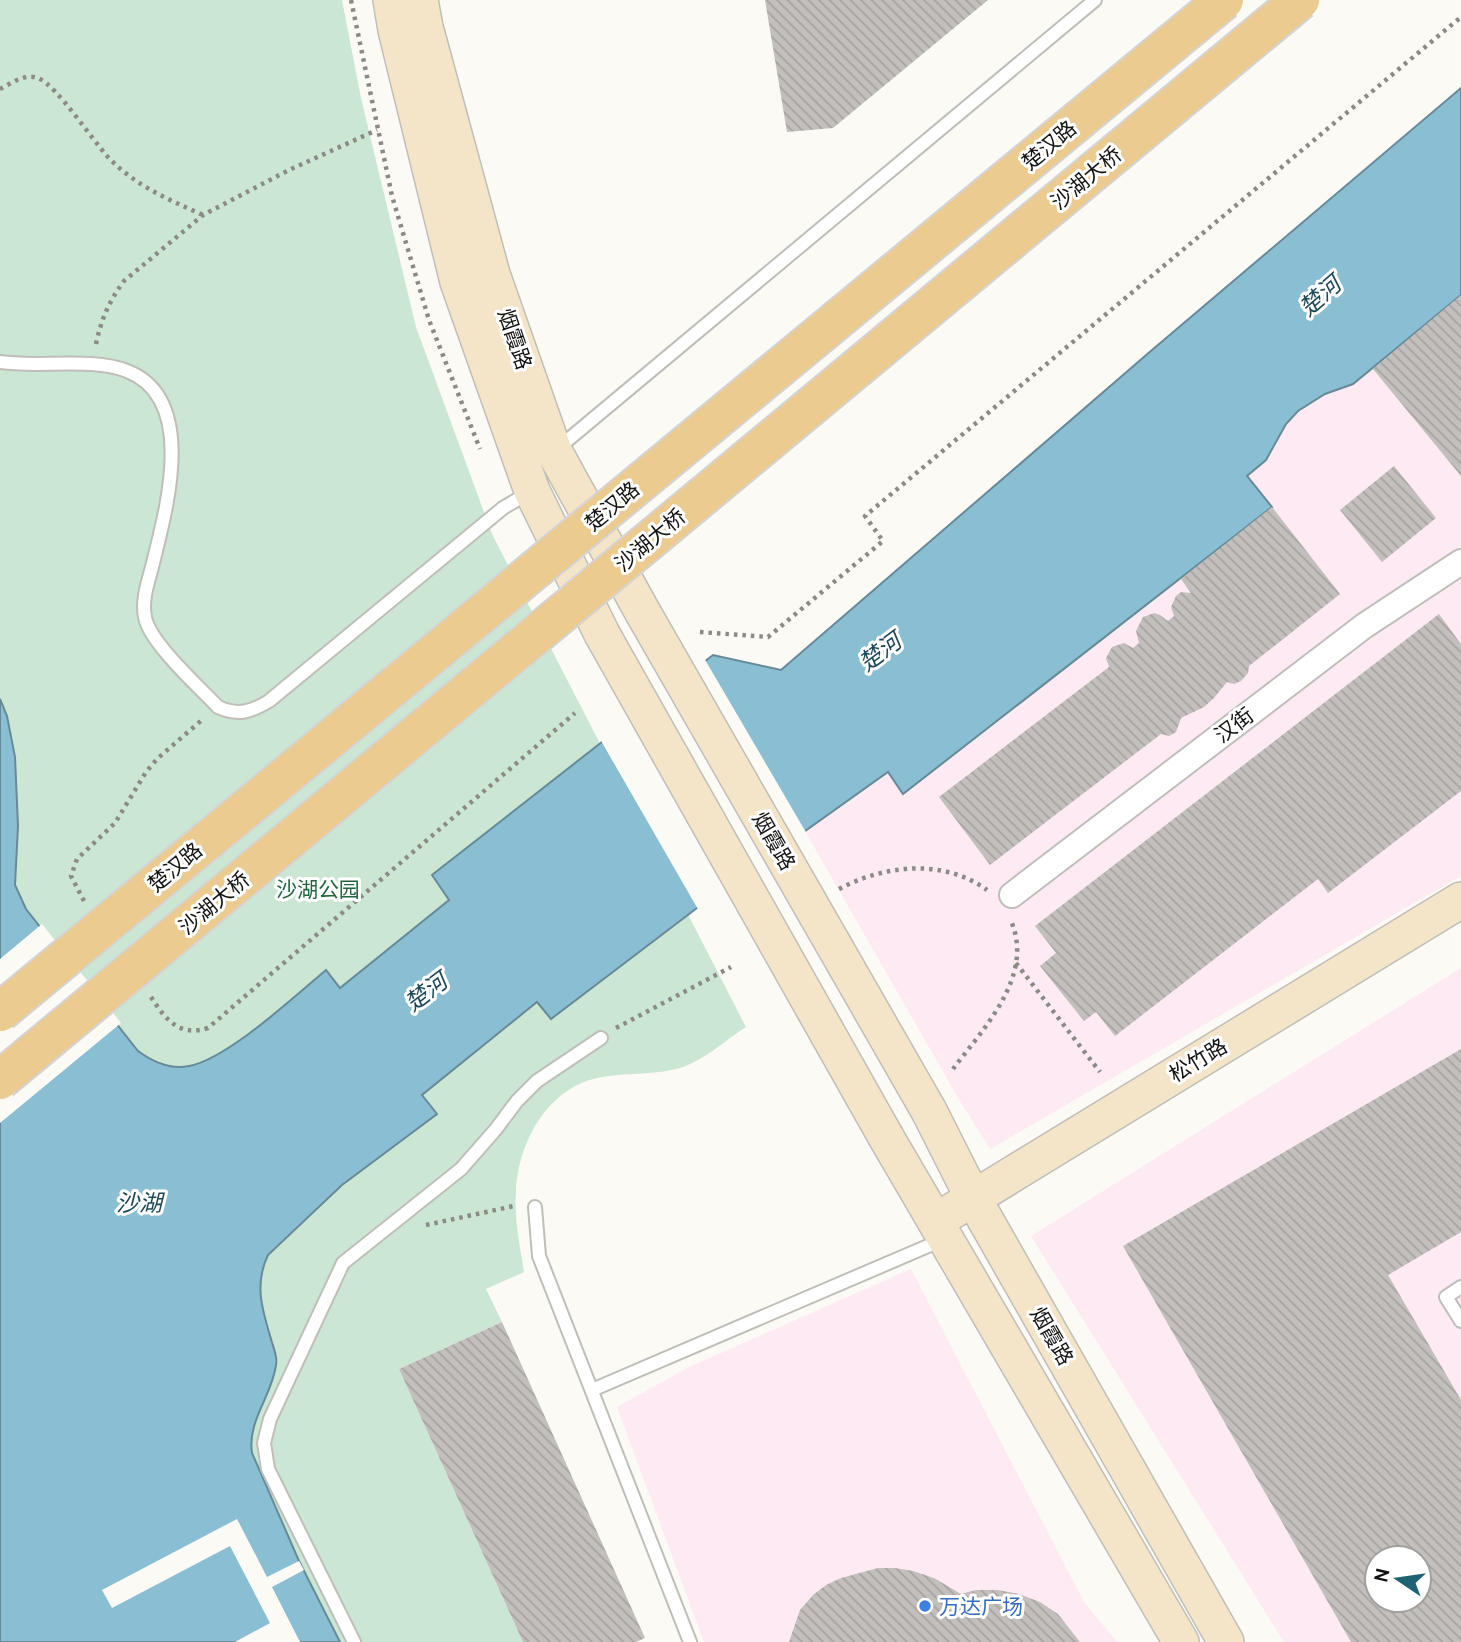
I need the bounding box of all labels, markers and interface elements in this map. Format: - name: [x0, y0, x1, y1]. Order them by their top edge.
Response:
- street label: 楚汉路: [1017, 115, 1081, 175]
- street label: 沙湖大桥: [1046, 141, 1126, 215]
- water label: 楚河: [1293, 268, 1350, 322]
- street label: 烟霞路: [493, 305, 537, 373]
- street label: 楚汉路: [580, 476, 644, 536]
- street label: 沙湖大桥: [610, 503, 690, 577]
- water label: 楚河: [853, 625, 910, 677]
- street label: 汉街: [1210, 702, 1258, 748]
- street label: 烟霞路: [747, 807, 801, 875]
- street label: 楚汉路: [143, 837, 207, 897]
- street label: 沙湖大桥: [174, 866, 254, 940]
- park label: 沙湖公园: [276, 877, 360, 902]
- water label: 楚河: [399, 965, 456, 1017]
- street label: 松竹路: [1165, 1033, 1231, 1087]
- water label: 沙湖: [116, 1189, 165, 1217]
- street label: 烟霞路: [1025, 1302, 1079, 1370]
- north arrow: [1363, 1544, 1433, 1614]
- text: N: [1369, 1566, 1395, 1584]
- place label: 万达广场: [939, 1594, 1023, 1619]
- marker: 万达广场: [917, 1598, 933, 1614]

